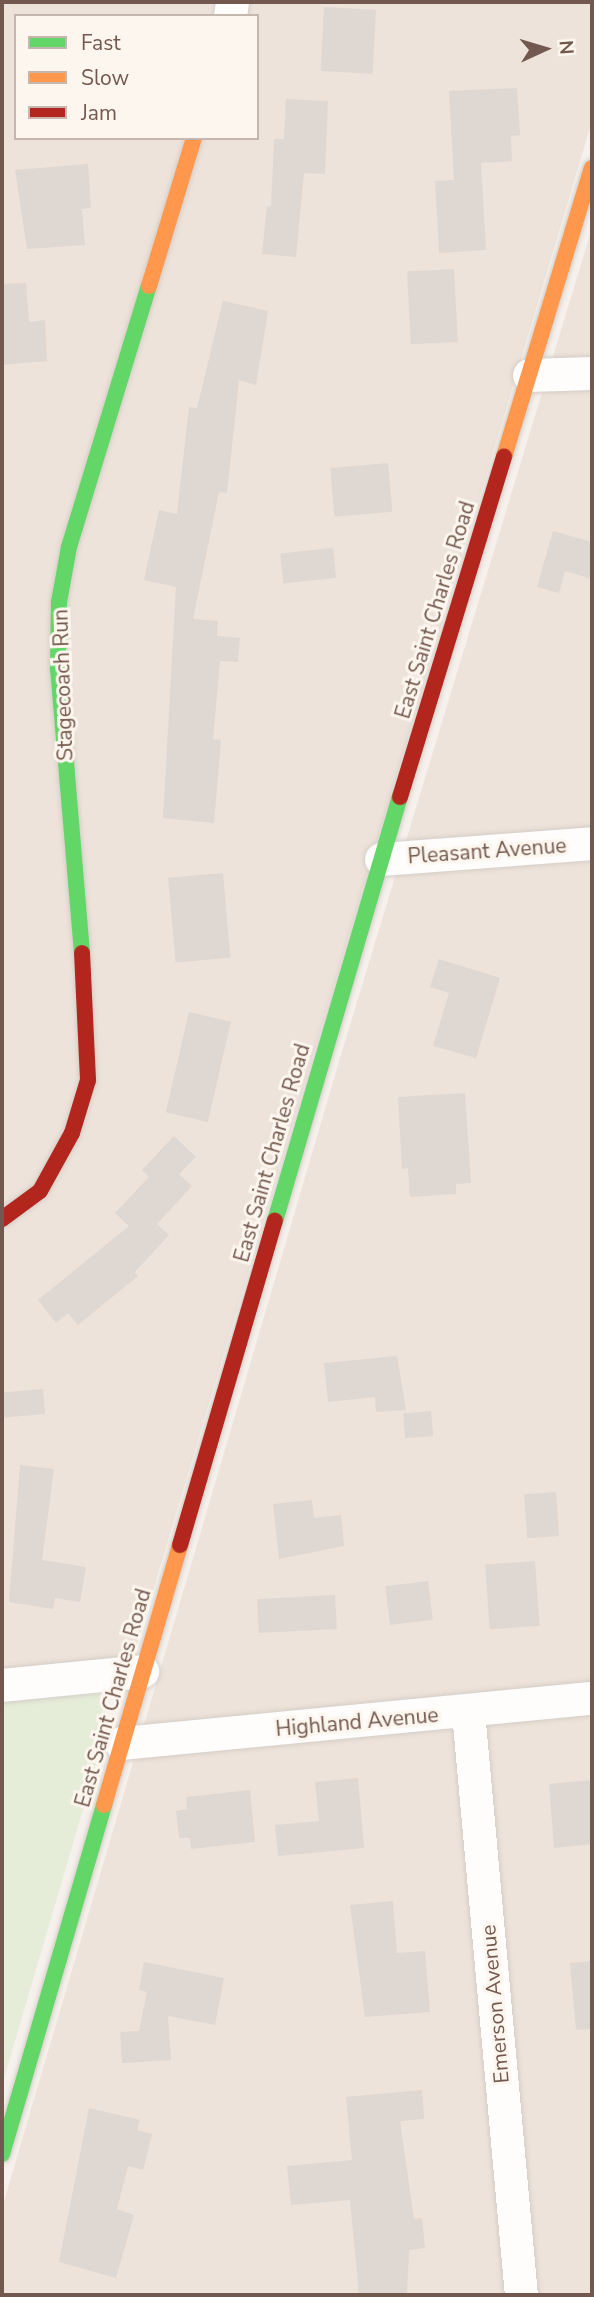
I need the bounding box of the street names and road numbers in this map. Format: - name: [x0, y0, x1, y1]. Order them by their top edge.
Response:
- street label: East Saint Charles Road: [390, 498, 480, 722]
- street label: Stagecoach Run: [48, 609, 78, 761]
- street label: Pleasant Avenue: [407, 833, 567, 869]
- street label: East Saint Charles Road: [229, 1041, 315, 1265]
- street label: East Saint Charles Road: [70, 1586, 156, 1810]
- street label: Highland Avenue: [274, 1702, 440, 1742]
- street label: Emerson Avenue: [476, 1924, 514, 2084]

